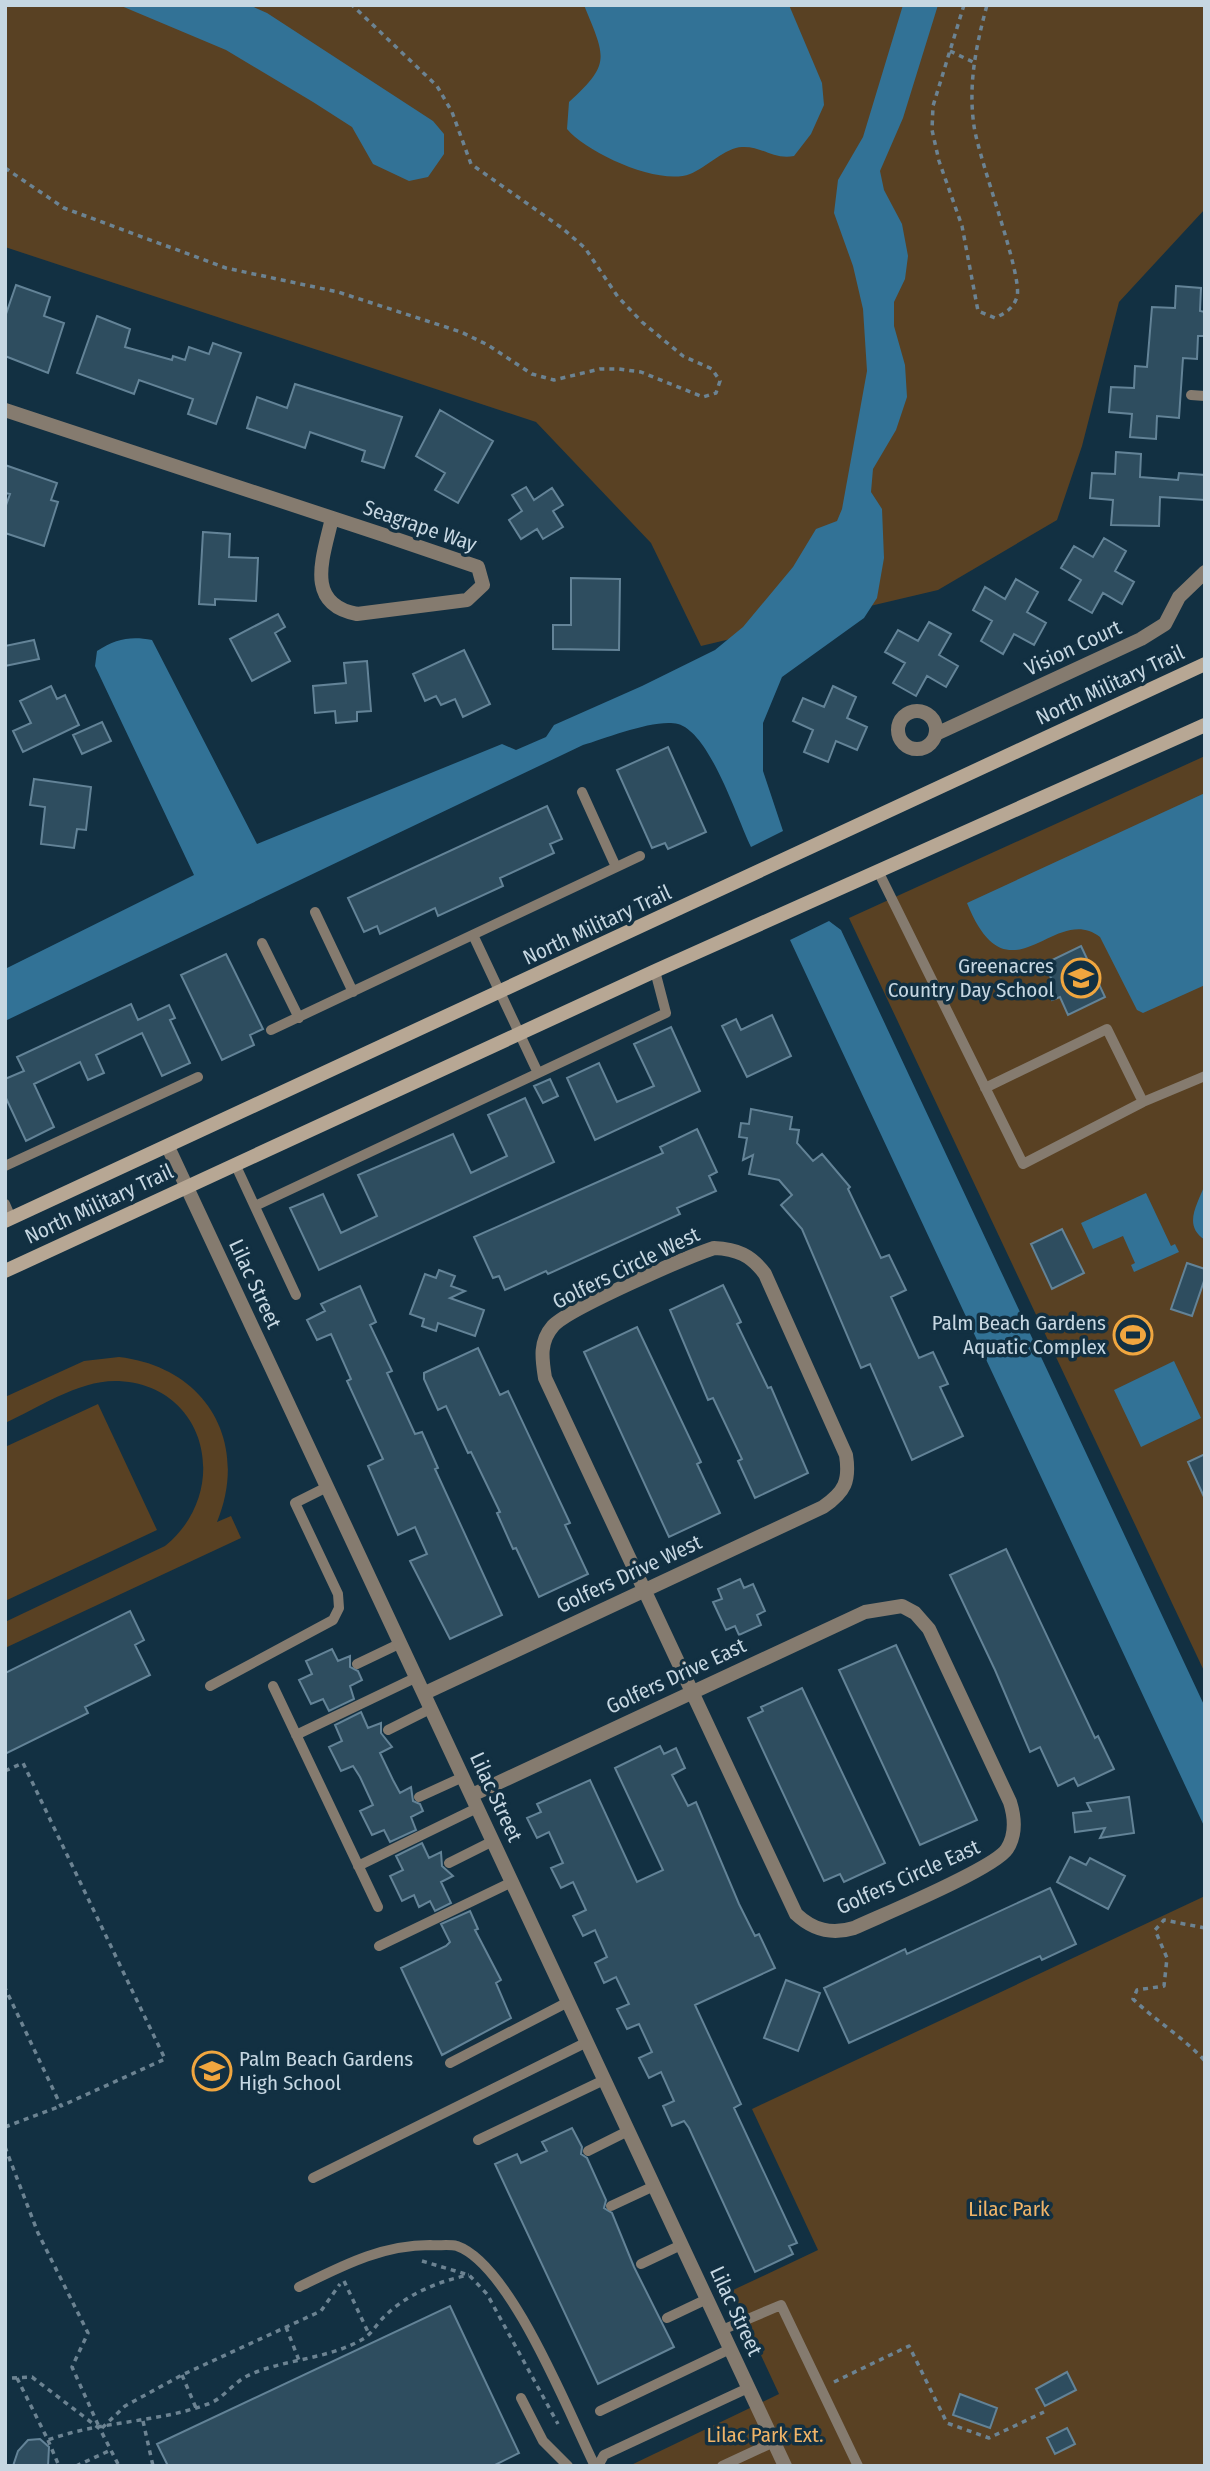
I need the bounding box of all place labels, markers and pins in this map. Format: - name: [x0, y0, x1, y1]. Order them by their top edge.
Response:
- place label: Greenacres Country Day School: [888, 953, 1054, 1003]
- school or university icon: Greenacres Country Day School: [1060, 957, 1102, 999]
- place label: Palm Beach Gardens Aquatic Complex: [932, 1310, 1107, 1360]
- sports icon: Palm Beach Gardens Aquatic Complex: [1112, 1314, 1154, 1356]
- place label: Palm Beach Gardens High School: [239, 2046, 413, 2096]
- school or university icon: Palm Beach Gardens High School: [191, 2050, 233, 2092]

